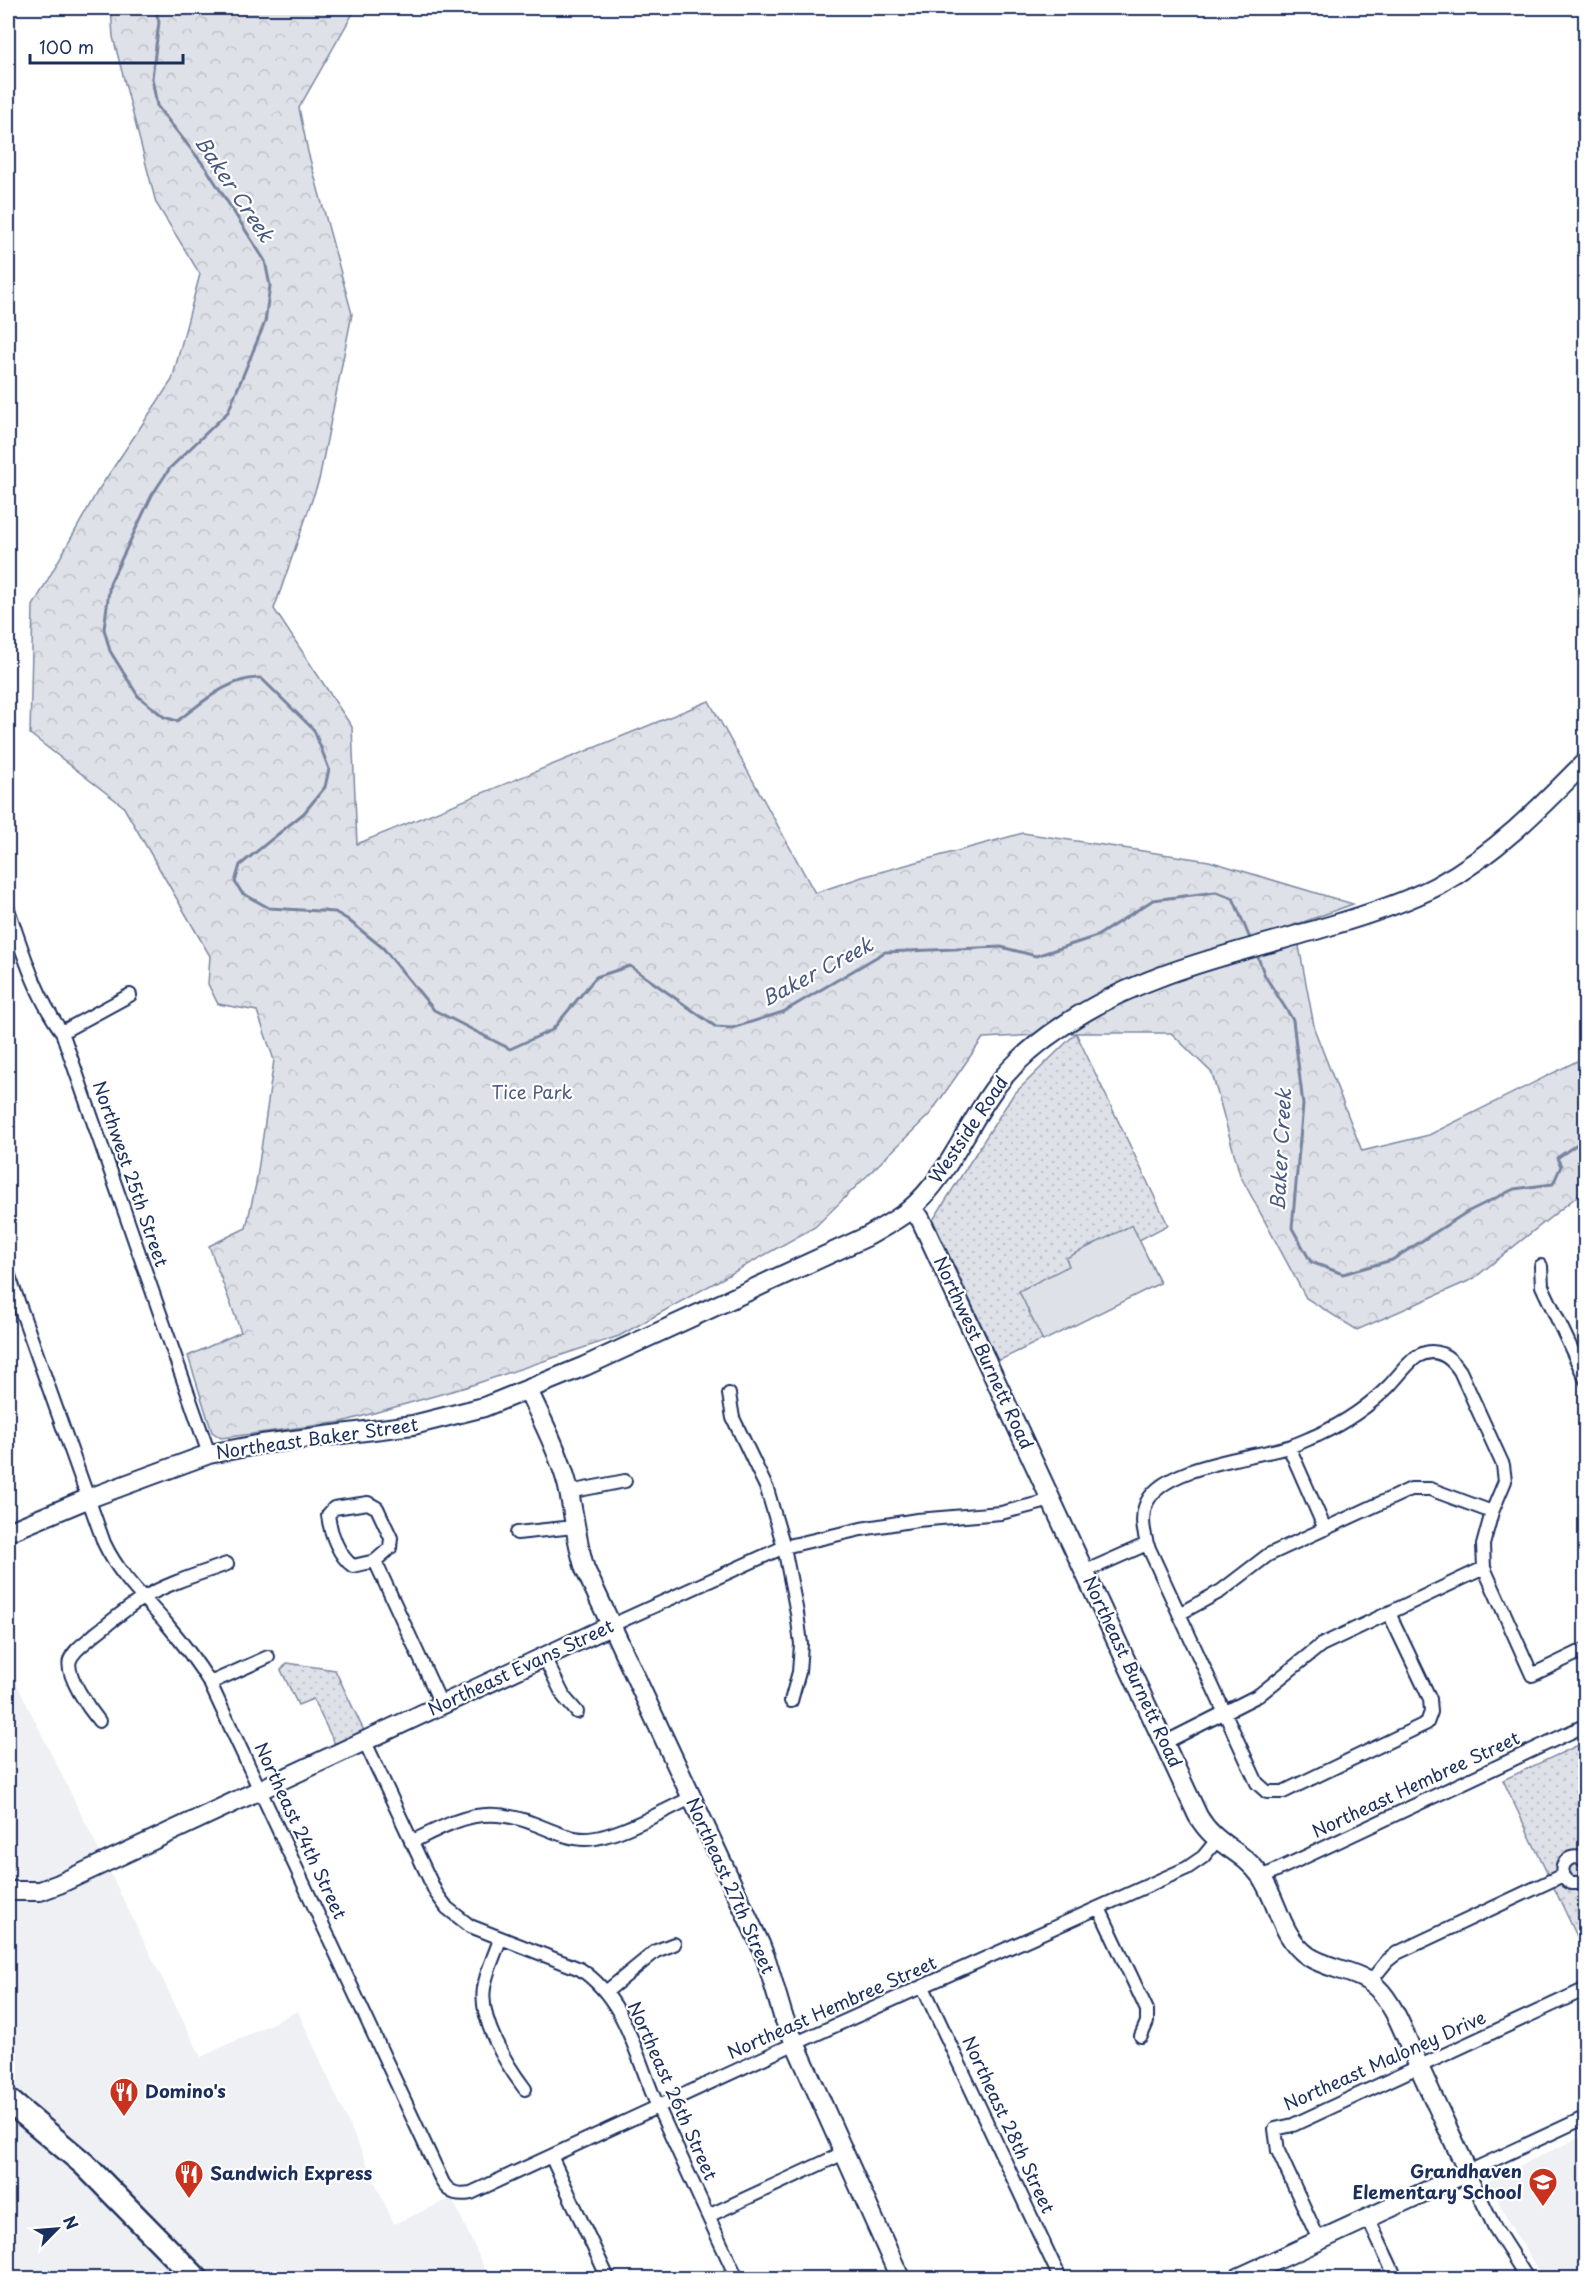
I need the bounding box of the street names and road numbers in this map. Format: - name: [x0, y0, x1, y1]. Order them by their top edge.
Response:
- street label: Westside Road: [922, 1070, 1014, 1188]
- street label: Northwest 25th Street: [87, 1077, 176, 1270]
- street label: Northwest Burnett Road: [928, 1251, 1041, 1453]
- street label: Northeast Baker Street: [214, 1410, 420, 1465]
- street label: Northeast Burnett Road: [1077, 1571, 1190, 1772]
- street label: Northeast Evans Street: [423, 1612, 618, 1722]
- street label: Northeast Hembree Street: [1307, 1724, 1524, 1844]
- street label: Northeast 24th Street: [248, 1737, 354, 1923]
- street label: Northeast 27th Street: [680, 1793, 782, 1978]
- street label: Northeast Hembree Street: [722, 1948, 940, 2065]
- street label: Northeast 26th Street: [622, 1997, 725, 2184]
- street label: Northeast Maloney Drive: [1279, 2003, 1490, 2117]
- street label: Northeast 28th Street: [956, 2031, 1062, 2218]

